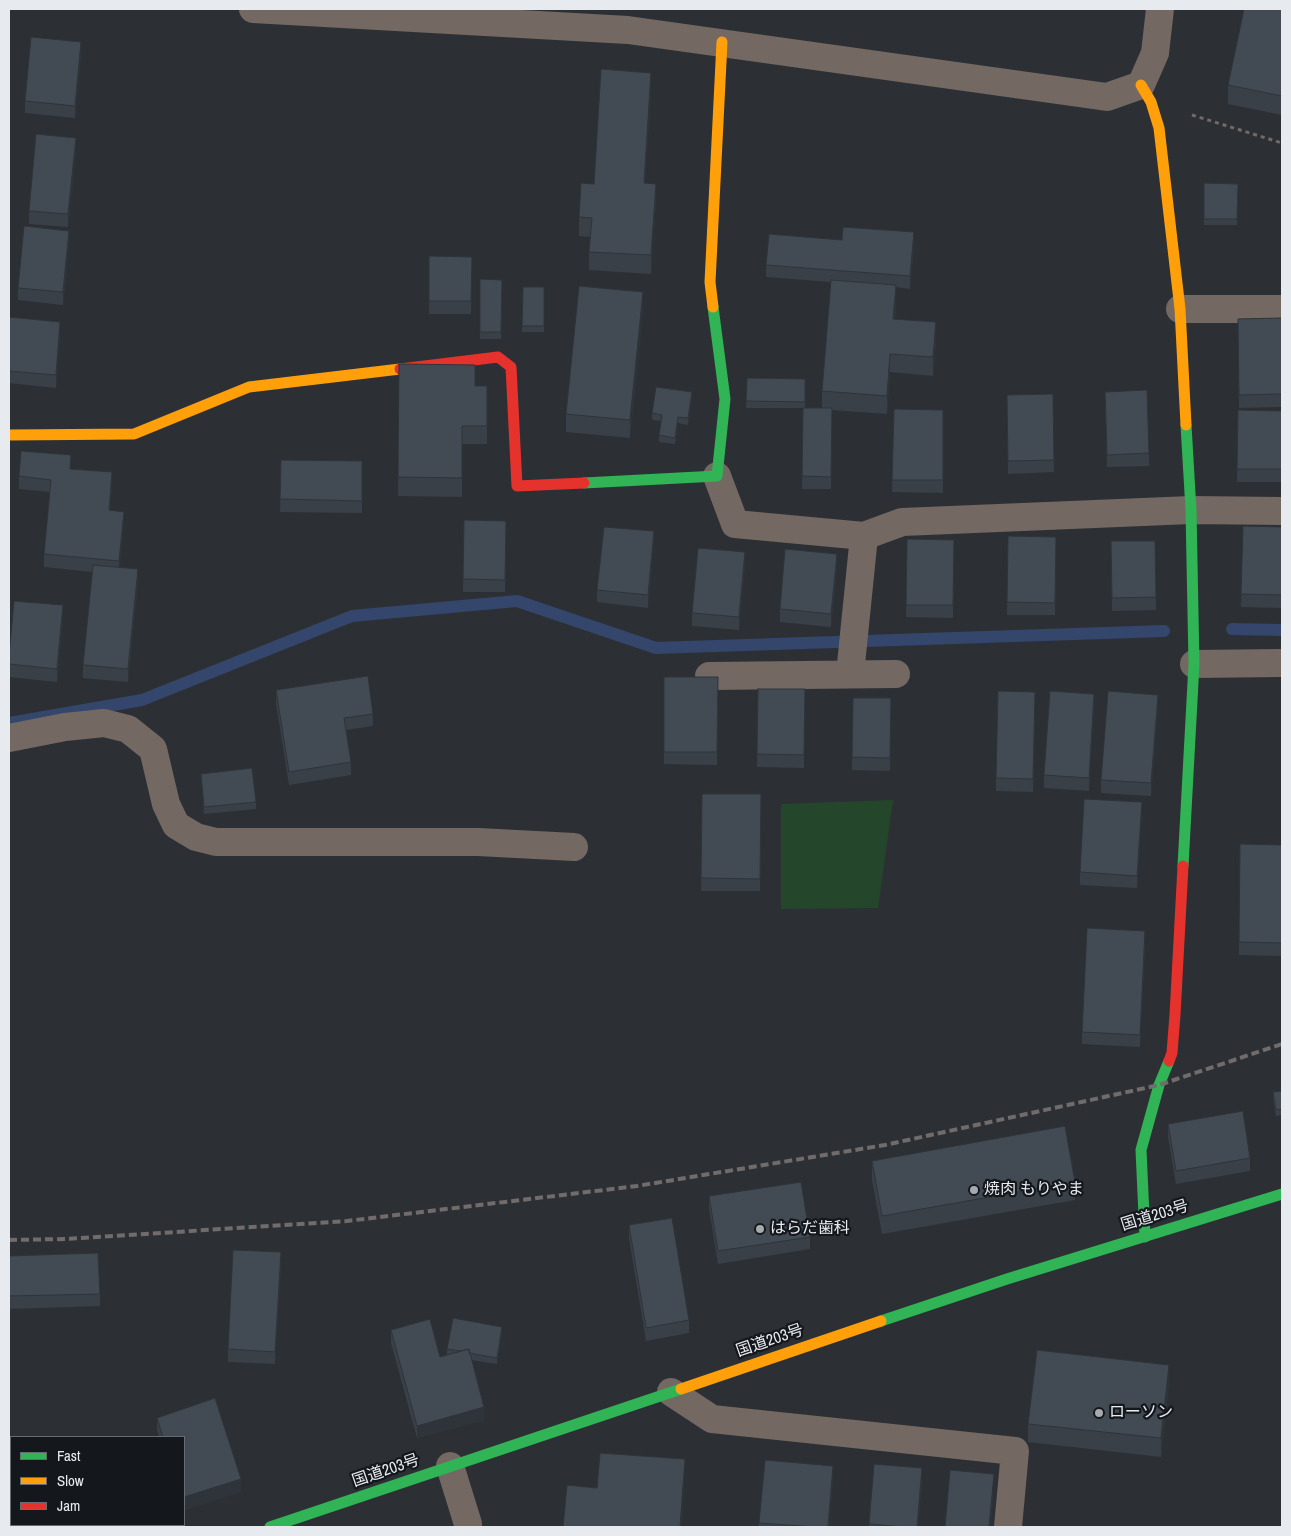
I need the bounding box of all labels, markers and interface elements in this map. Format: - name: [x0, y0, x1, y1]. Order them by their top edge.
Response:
- place label: 焼肉 もりやま: [984, 1180, 1084, 1200]
- marker: 焼肉 もりやま: [968, 1184, 980, 1196]
- street label: 国道203号: [1119, 1197, 1191, 1235]
- place label: はらだ歯科: [770, 1219, 850, 1239]
- marker: はらだ歯科: [754, 1223, 766, 1235]
- street label: 国道203号: [734, 1321, 806, 1361]
- place label: ローソン: [1109, 1403, 1173, 1423]
- marker: ローソン: [1093, 1407, 1105, 1419]
- legend: [10, 1436, 185, 1526]
- text: Fast: [57, 1445, 80, 1466]
- street label: 国道203号: [350, 1451, 422, 1491]
- text: Slow: [57, 1470, 84, 1491]
- text: Jam: [57, 1495, 80, 1516]

